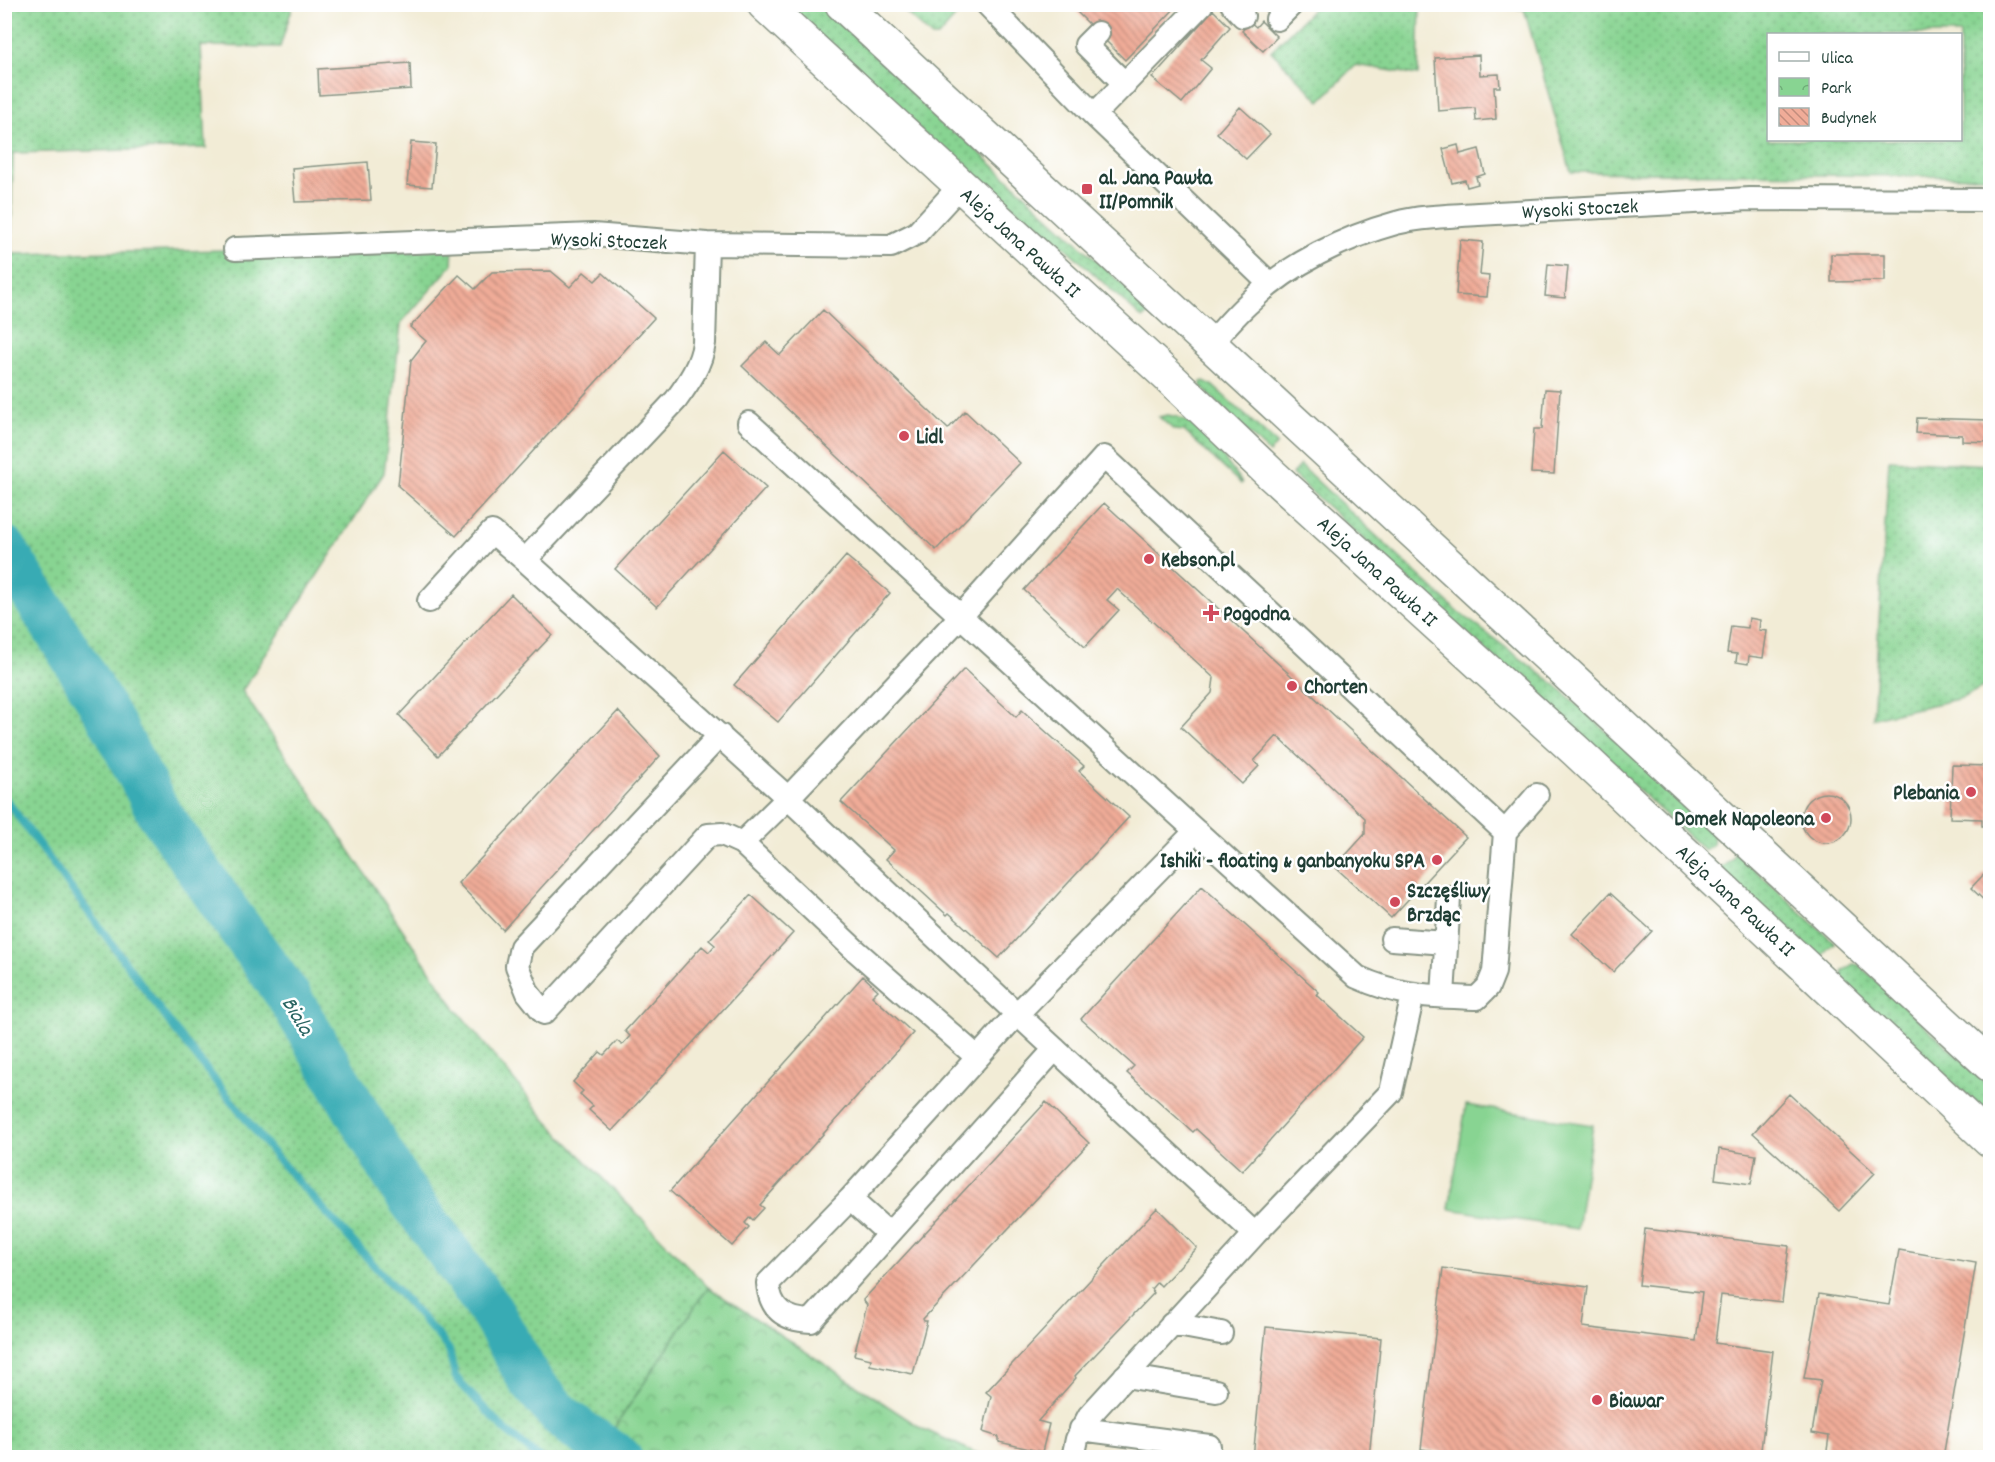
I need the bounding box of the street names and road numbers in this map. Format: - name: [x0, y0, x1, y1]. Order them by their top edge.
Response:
- street label: Aleja Jana Pawła II: [952, 182, 1086, 307]
- street label: Wysoki Stoczek: [1521, 193, 1639, 229]
- street label: Wysoki Stoczek: [550, 226, 668, 260]
- street label: Aleja Jana Pawła II: [1309, 511, 1443, 636]
- street label: Aleja Jana Pawła II: [1668, 839, 1801, 966]

